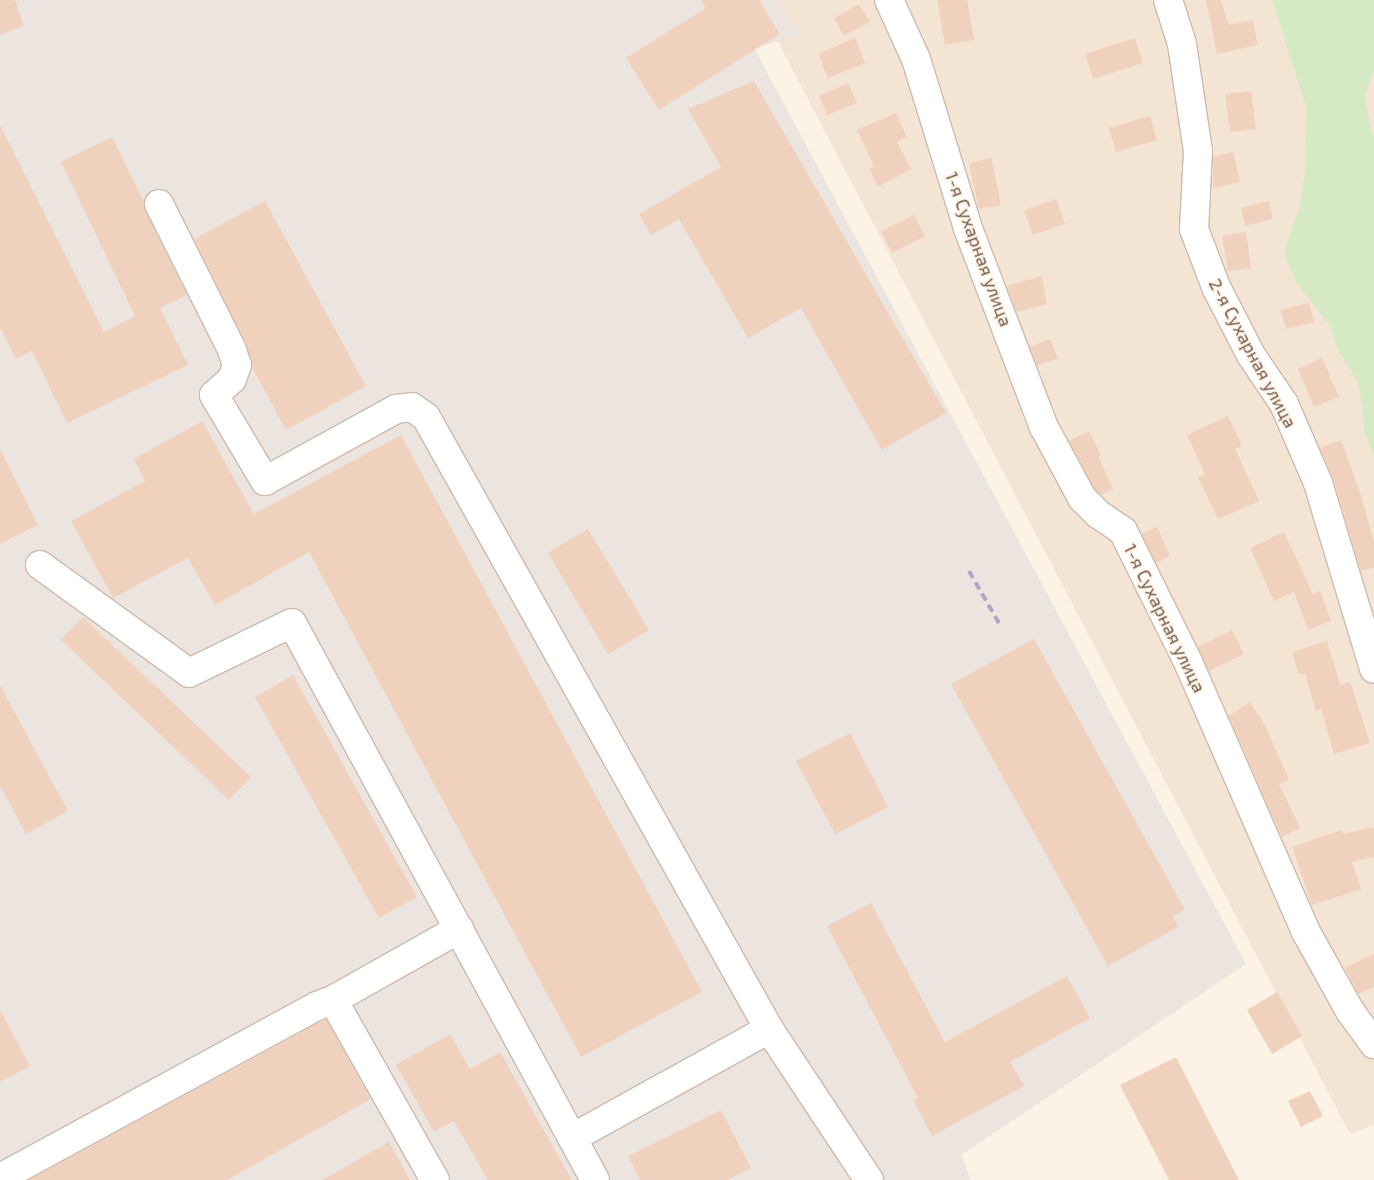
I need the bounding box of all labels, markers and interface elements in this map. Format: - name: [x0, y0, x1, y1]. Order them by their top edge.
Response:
- street label: 1-я Сухарная улица: [941, 169, 1017, 329]
- street label: 2-я Сухарная улица: [1204, 275, 1302, 431]
- street label: 1-я Сухарная улица: [1120, 540, 1210, 696]

